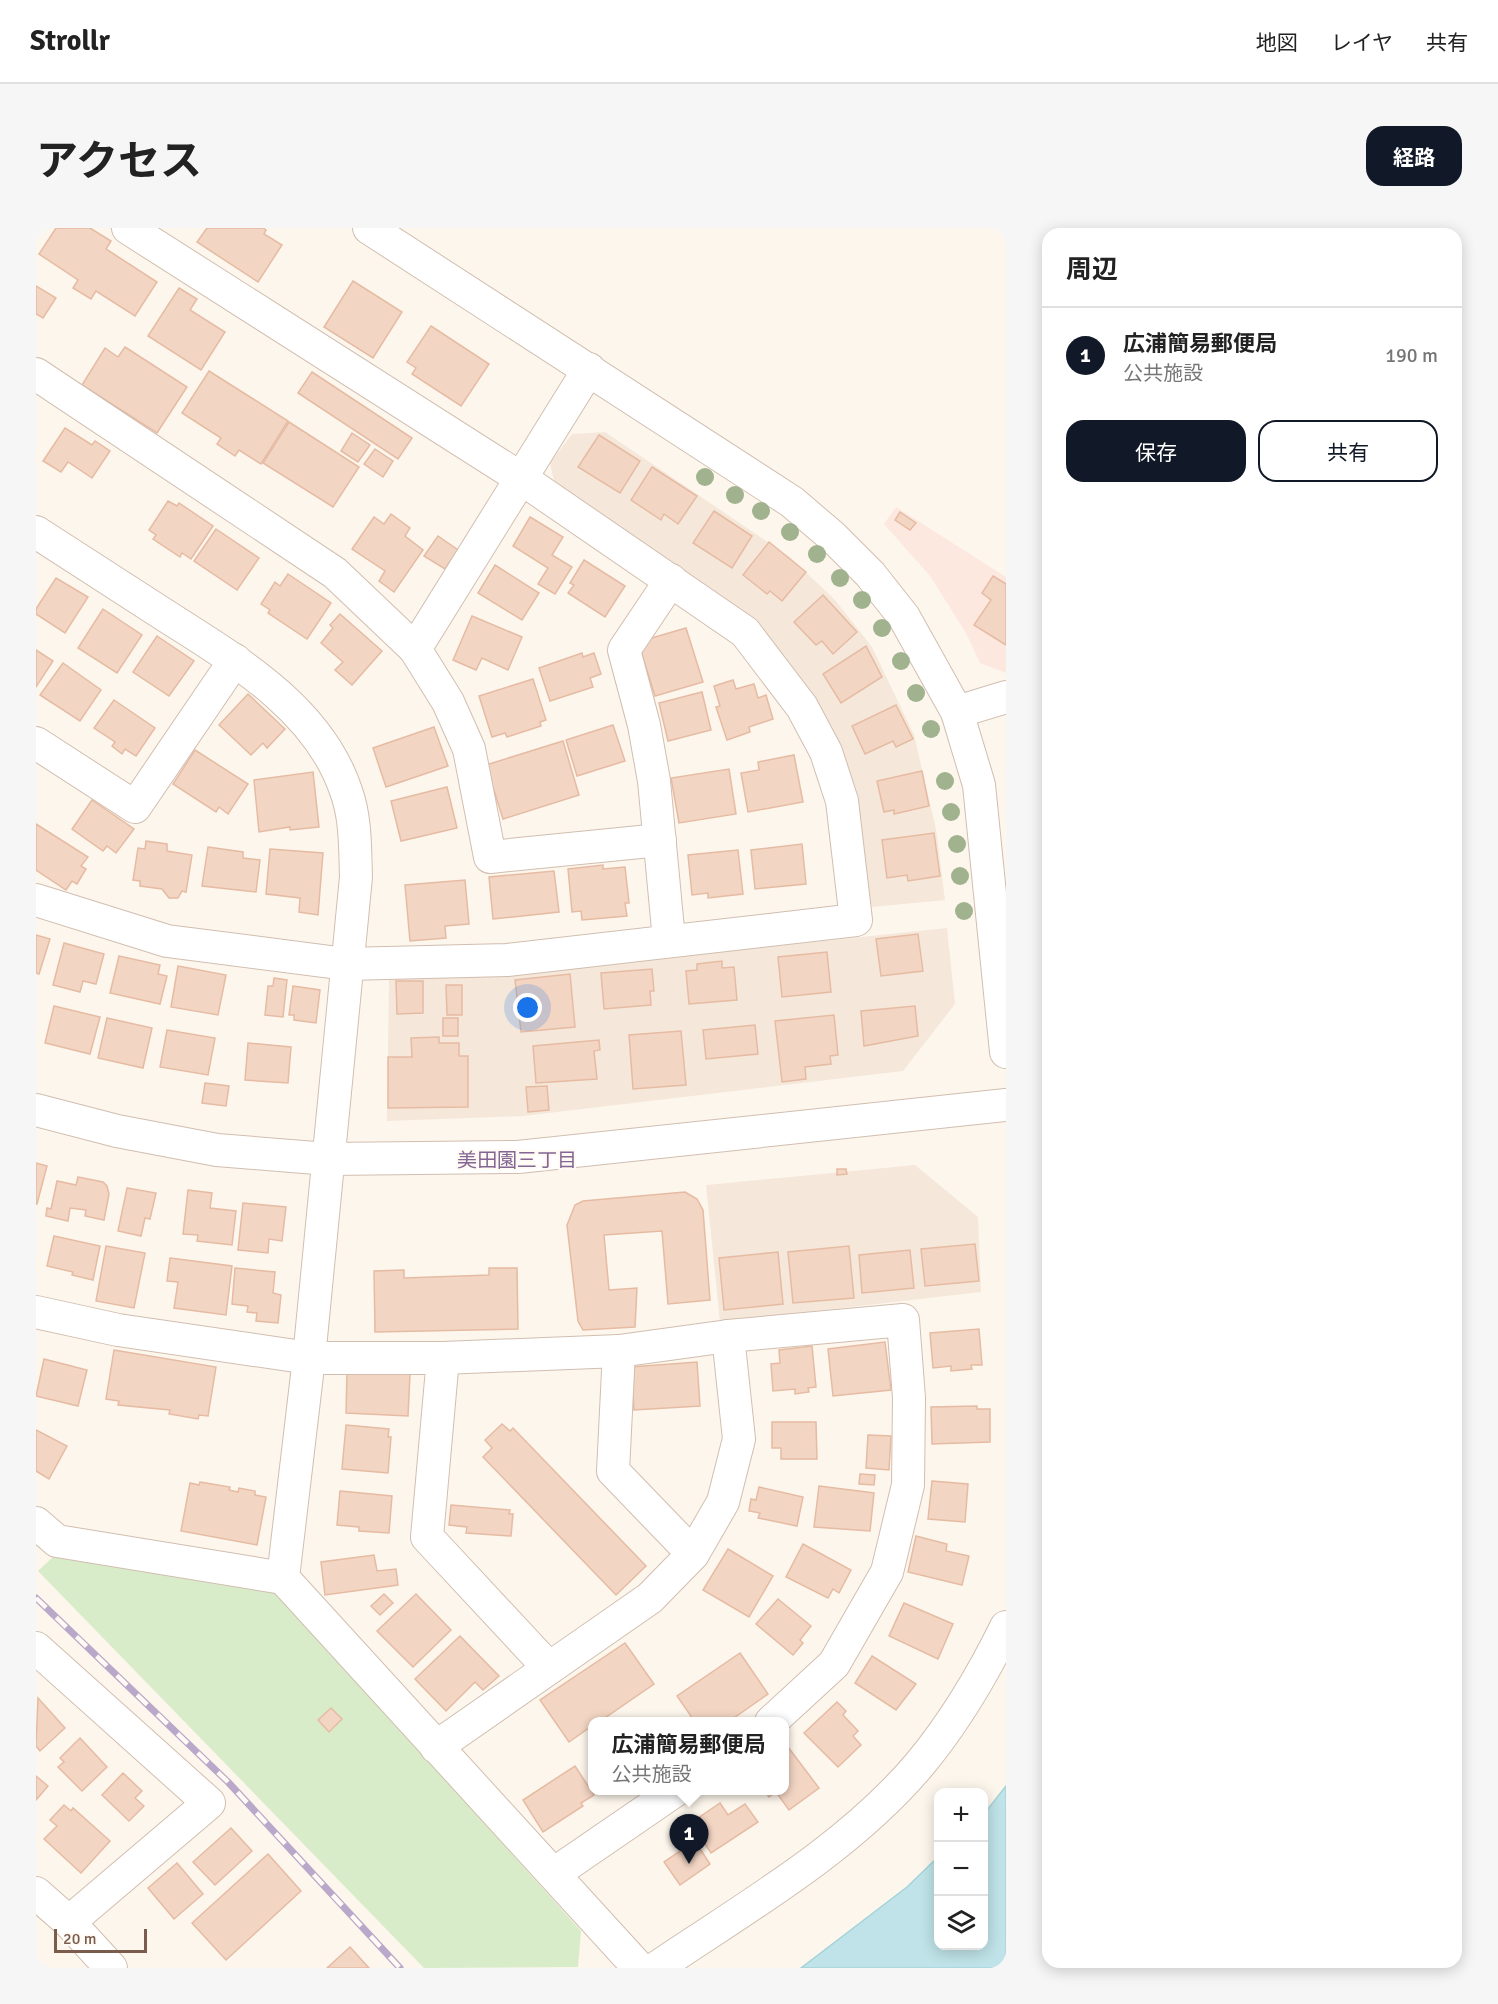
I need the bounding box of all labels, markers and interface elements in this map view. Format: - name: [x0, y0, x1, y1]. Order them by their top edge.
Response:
- text: Strollr: [30, 24, 110, 58]
- text: 地図: [1256, 30, 1298, 56]
- text: レイヤ: [1331, 30, 1393, 56]
- text: 共有: [1426, 30, 1468, 56]
- button: 経路: [1366, 126, 1462, 186]
- text: アクセス: [36, 136, 202, 187]
- text: 周辺: [1066, 254, 1118, 286]
- text: 広浦簡易郵便局: [1123, 330, 1277, 357]
- text: 1: [1080, 343, 1091, 368]
- text: 190 m: [1385, 343, 1438, 368]
- text: 公共施設: [1123, 361, 1203, 386]
- button: 保存: [1066, 420, 1246, 482]
- button: 共有: [1258, 420, 1438, 482]
- your location: [513, 993, 542, 1022]
- district label: 美田園三丁目: [457, 1148, 577, 1173]
- popup: [588, 1717, 789, 1795]
- text: 広浦簡易郵便局: [611, 1731, 766, 1758]
- text: 公共施設: [611, 1762, 691, 1787]
- map controls: [934, 1788, 988, 1950]
- button: +: [934, 1788, 988, 1842]
- pin: 1: [670, 1814, 708, 1864]
- button: −: [934, 1842, 988, 1896]
- button: layers: [934, 1896, 988, 1950]
- scale bar: [54, 1926, 147, 1954]
- text: 20 m: [63, 1929, 97, 1949]

